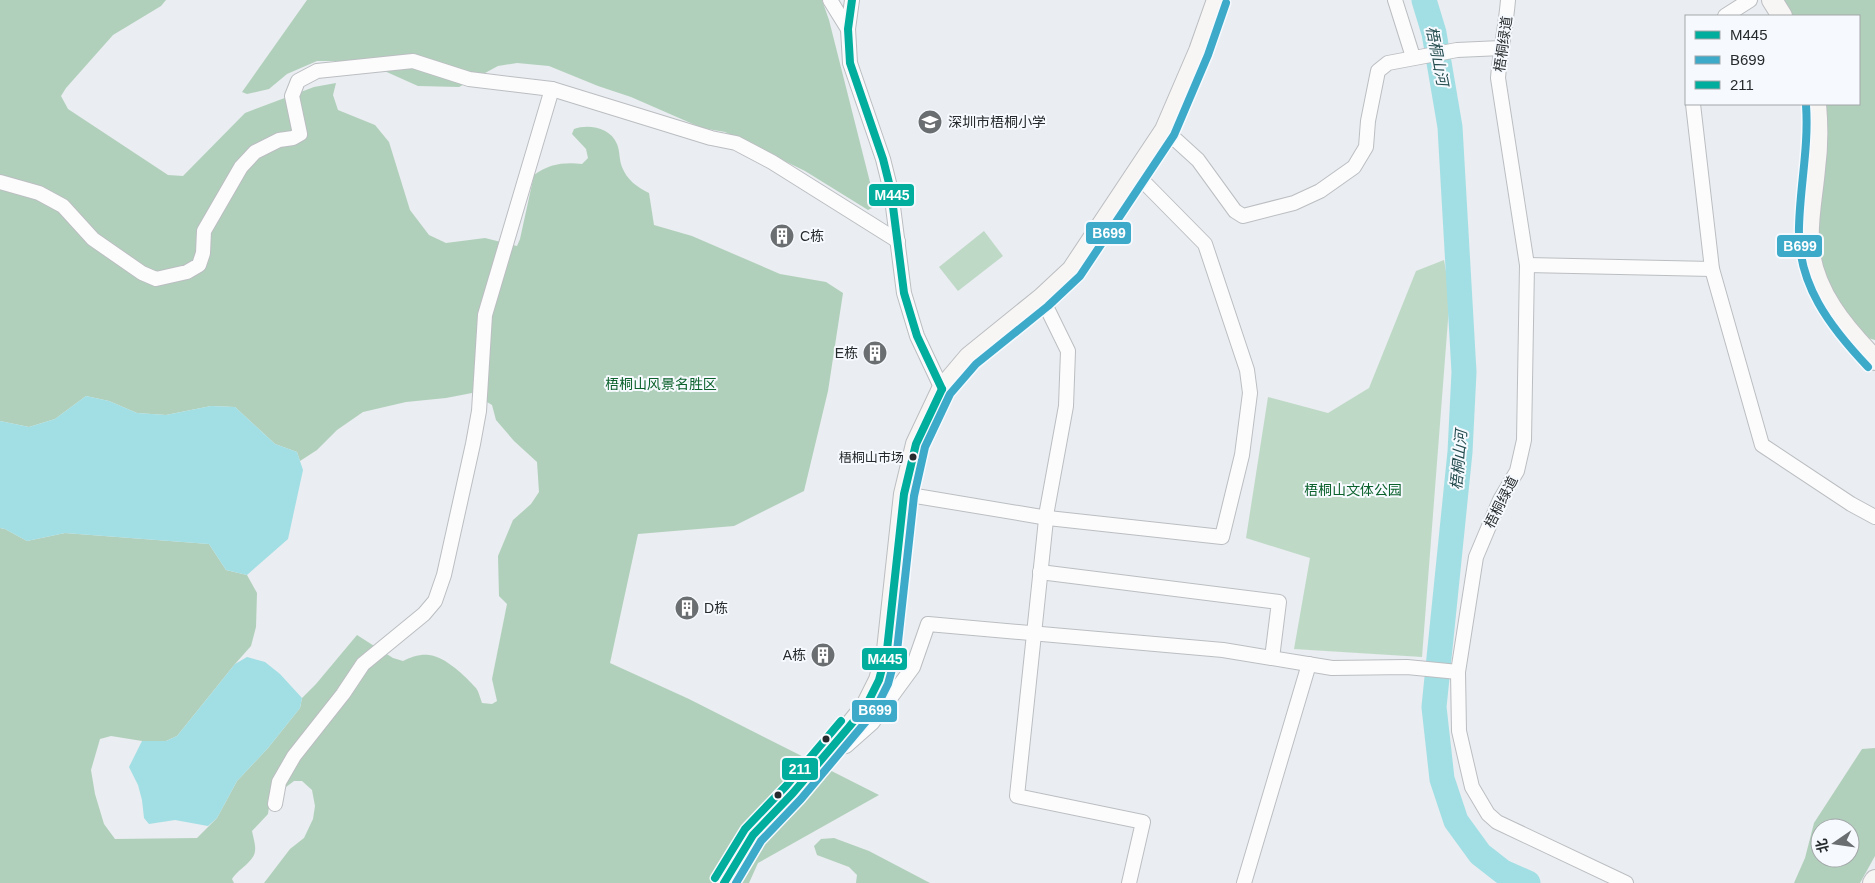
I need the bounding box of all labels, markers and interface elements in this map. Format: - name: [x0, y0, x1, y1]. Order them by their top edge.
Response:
- street label: 梧桐绿道: [1491, 15, 1515, 73]
- legend: [1685, 15, 1860, 105]
- water label: 梧桐山河: [1423, 25, 1452, 90]
- text: M445: [1730, 26, 1768, 43]
- text: B699: [1730, 51, 1765, 68]
- text: 211: [1730, 76, 1754, 93]
- school or university icon: 深圳市梧桐小学: [917, 109, 943, 135]
- place label: 深圳市梧桐小学: [948, 114, 1046, 130]
- line badge: M445: [868, 183, 915, 207]
- text: M445: [874, 187, 910, 203]
- line badge: B699: [1085, 221, 1132, 245]
- building icon: C栋: [769, 223, 795, 249]
- text: B699: [1092, 225, 1126, 241]
- place label: C栋: [800, 228, 824, 244]
- line badge: B699: [1776, 234, 1823, 258]
- text: B699: [1783, 238, 1817, 254]
- building icon: E栋: [862, 340, 888, 366]
- place label: E栋: [835, 345, 858, 361]
- park label: 梧桐山风景名胜区: [605, 376, 717, 392]
- water label: 梧桐山河: [1447, 426, 1470, 491]
- place label: 梧桐山市场: [839, 450, 904, 465]
- marker: 梧桐山市场: [908, 452, 918, 462]
- street label: 梧桐绿道: [1481, 473, 1521, 531]
- park label: 梧桐山文体公园: [1304, 482, 1402, 498]
- building icon: D栋: [674, 595, 700, 621]
- place label: D栋: [704, 600, 728, 616]
- building icon: A栋: [810, 642, 836, 668]
- place label: A栋: [783, 647, 806, 663]
- line badge: M445: [861, 647, 908, 671]
- text: M445: [867, 651, 903, 667]
- line badge: B699: [851, 699, 898, 723]
- text: B699: [858, 702, 892, 718]
- unlabelled marker: [821, 734, 831, 744]
- line badge: 211: [781, 757, 819, 781]
- text: 211: [789, 761, 812, 777]
- unlabelled marker: [773, 790, 783, 800]
- north arrow: [1810, 818, 1860, 868]
- text: 北: [1813, 837, 1832, 855]

